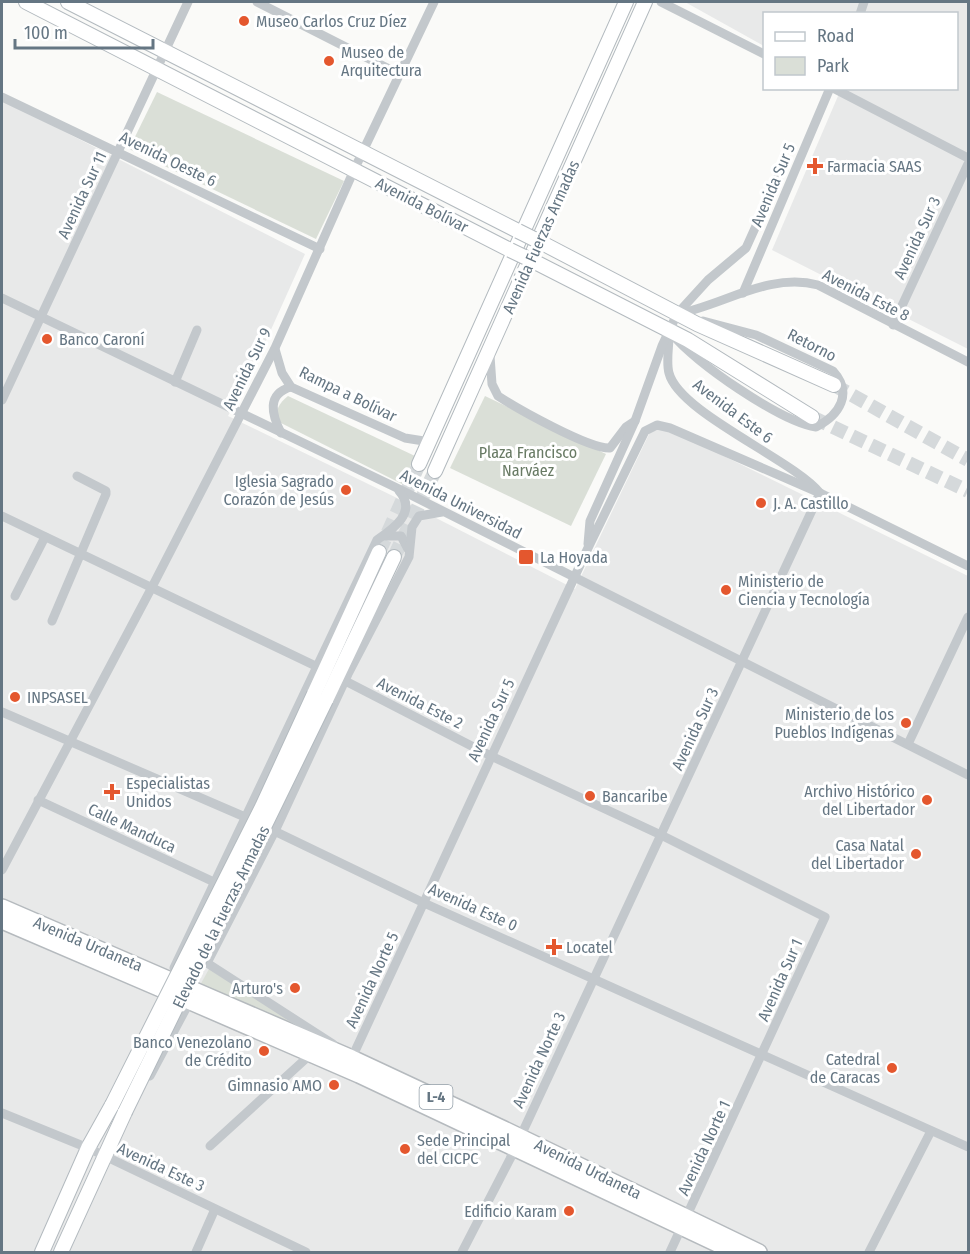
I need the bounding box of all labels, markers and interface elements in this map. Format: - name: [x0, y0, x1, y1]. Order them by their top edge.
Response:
- scale bar: [15, 12, 153, 50]
- place label: Museo Carlos Cruz Díez: [256, 12, 407, 31]
- legend: [763, 12, 958, 90]
- marker: Museo Carlos Cruz Díez: [237, 14, 251, 28]
- text: 100 m: [24, 22, 68, 44]
- text: Road: [817, 25, 854, 47]
- place label: Museo de Arquitectura: [341, 43, 422, 80]
- marker: Museo de Arquitectura: [322, 54, 336, 68]
- text: Park: [817, 55, 850, 77]
- street label: Avenida Oeste 6: [116, 127, 220, 191]
- street label: Avenida Sur 5: [747, 140, 799, 230]
- street label: Avenida Sur 11: [54, 148, 110, 242]
- street label: Avenida Fuerzas Armadas: [499, 157, 583, 317]
- place label: Farmacia SAAS: [827, 157, 922, 176]
- marker: Farmacia SAAS: [808, 159, 822, 173]
- street label: Avenida Bolívar: [372, 173, 472, 237]
- street label: Avenida Sur 3: [890, 194, 944, 282]
- street label: Avenida Este 8: [819, 265, 913, 325]
- street label: Avenida Sur 9: [219, 324, 275, 413]
- street label: Retorno: [784, 325, 840, 365]
- place label: Banco Caroní: [59, 330, 145, 349]
- marker: Banco Caroní: [40, 332, 54, 346]
- street label: Rampa a Bolívar: [296, 362, 400, 426]
- street label: Avenida Este 6: [689, 375, 777, 447]
- park label: Plaza Francisco Narváez: [479, 443, 577, 480]
- street label: Avenida Universidad: [397, 465, 525, 543]
- place label: Iglesia Sagrado Corazón de Jesús: [223, 472, 334, 509]
- marker: Iglesia Sagrado Corazón de Jesús: [339, 483, 353, 497]
- place label: J. A. Castillo: [773, 494, 849, 513]
- marker: J. A. Castillo: [754, 496, 768, 510]
- marker: La Hoyada: [517, 548, 535, 566]
- place label: La Hoyada: [540, 548, 608, 567]
- place label: Ministerio de Ciencia y Tecnología: [738, 572, 870, 609]
- marker: Ministerio de Ciencia y Tecnología: [719, 583, 733, 597]
- street label: Avenida Este 2: [374, 673, 466, 733]
- street label: Avenida Sur 5: [464, 676, 518, 764]
- street label: Avenida Sur 3: [668, 685, 722, 773]
- place label: INPSASEL: [27, 688, 88, 707]
- marker: INPSASEL: [8, 690, 22, 704]
- place label: Ministerio de los Pueblos Indígenas: [774, 705, 894, 742]
- marker: Ministerio de los Pueblos Indígenas: [899, 716, 913, 730]
- place label: Especialistas Unidos: [126, 774, 210, 811]
- place label: Archivo Histórico del Libertador: [804, 782, 915, 819]
- marker: Especialistas Unidos: [103, 783, 121, 801]
- place label: Bancaribe: [602, 787, 668, 806]
- marker: Bancaribe: [583, 789, 597, 803]
- marker: Archivo Histórico del Libertador: [920, 793, 934, 807]
- street label: Calle Manduca: [85, 799, 179, 857]
- street label: Elevado de la Fuerzas Armadas: [168, 823, 274, 1011]
- place label: Casa Natal del Libertador: [811, 836, 904, 873]
- marker: Casa Natal del Libertador: [909, 847, 923, 861]
- street label: Avenida Este 0: [426, 879, 520, 935]
- street label: Avenida Urdaneta: [31, 913, 145, 976]
- street label: Avenida Norte 5: [341, 929, 403, 1031]
- street label: Avenida Sur 1: [753, 936, 807, 1024]
- place label: Locatel: [566, 938, 613, 957]
- marker: Locatel: [547, 940, 561, 954]
- place label: Arturo's: [232, 979, 283, 998]
- marker: Arturo's: [288, 981, 302, 995]
- street label: Avenida Norte 3: [508, 1009, 570, 1111]
- place label: Banco Venezolano de Crédito: [133, 1033, 252, 1070]
- marker: Banco Venezolano de Crédito: [257, 1044, 271, 1058]
- place label: Catedral de Caracas: [810, 1050, 880, 1087]
- marker: Catedral de Caracas: [885, 1061, 899, 1075]
- place label: Gimnasio AMO: [228, 1076, 322, 1095]
- marker: Gimnasio AMO: [327, 1078, 341, 1092]
- road number: L-4: [420, 1085, 452, 1109]
- street label: Avenida Norte 1: [674, 1097, 734, 1199]
- place label: Sede Principal del CICPC: [417, 1131, 510, 1168]
- street label: Avenida Urdaneta: [532, 1135, 645, 1203]
- street label: Avenida Este 3: [114, 1138, 208, 1196]
- marker: Sede Principal del CICPC: [398, 1142, 412, 1156]
- place label: Edificio Karam: [464, 1202, 557, 1221]
- marker: Edificio Karam: [562, 1204, 576, 1218]

